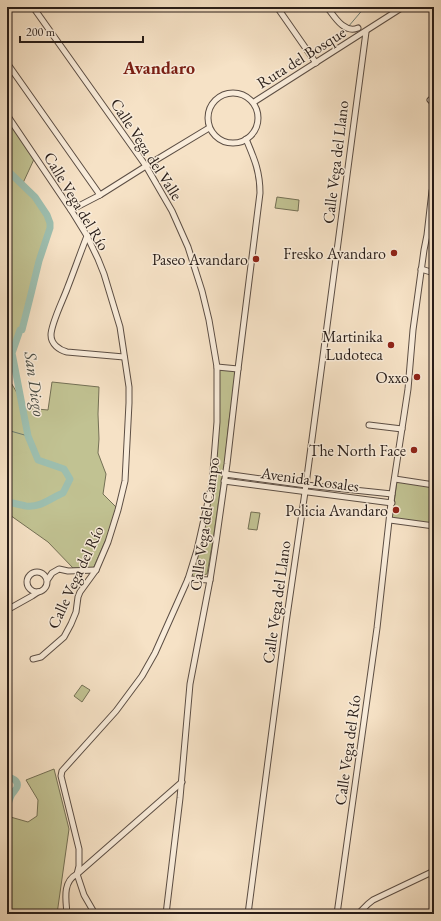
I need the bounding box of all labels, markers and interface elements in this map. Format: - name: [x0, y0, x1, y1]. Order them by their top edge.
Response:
- scale bar: [20, 18, 143, 44]
- street label: Ruta del Bosque: [253, 22, 350, 93]
- text: 200 m: [26, 24, 56, 40]
- district label: Avandaro: [122, 56, 195, 79]
- street label: Calle Vega del Valle: [106, 94, 187, 204]
- street label: Calle Vega del Llano: [318, 99, 353, 225]
- street label: Calle Vega del Río: [39, 148, 114, 254]
- place label: Fresko Avandaro: [283, 243, 386, 264]
- marker: Fresko Avandaro: [389, 248, 399, 258]
- place label: Paseo Avandaro: [152, 249, 248, 270]
- marker: Paseo Avandaro: [251, 254, 261, 264]
- place label: Martinika Ludoteca: [322, 326, 384, 365]
- marker: Martinika Ludoteca: [386, 340, 396, 350]
- water label: San Diego: [19, 349, 50, 418]
- place label: Oxxo: [376, 367, 409, 388]
- marker: Oxxo: [412, 372, 422, 382]
- place label: The North Face: [309, 440, 406, 461]
- marker: The North Face: [409, 445, 419, 455]
- street label: Calle Vega del Campo: [185, 456, 224, 592]
- street label: Avenida Rosales: [258, 462, 360, 497]
- place label: Policia Avandaro: [285, 500, 388, 521]
- marker: Policia Avandaro: [391, 505, 401, 515]
- street label: Calle Vega del Río: [42, 522, 109, 632]
- street label: Calle Vega del Llano: [257, 539, 296, 665]
- street label: Calle Vega del Río: [329, 693, 366, 807]

